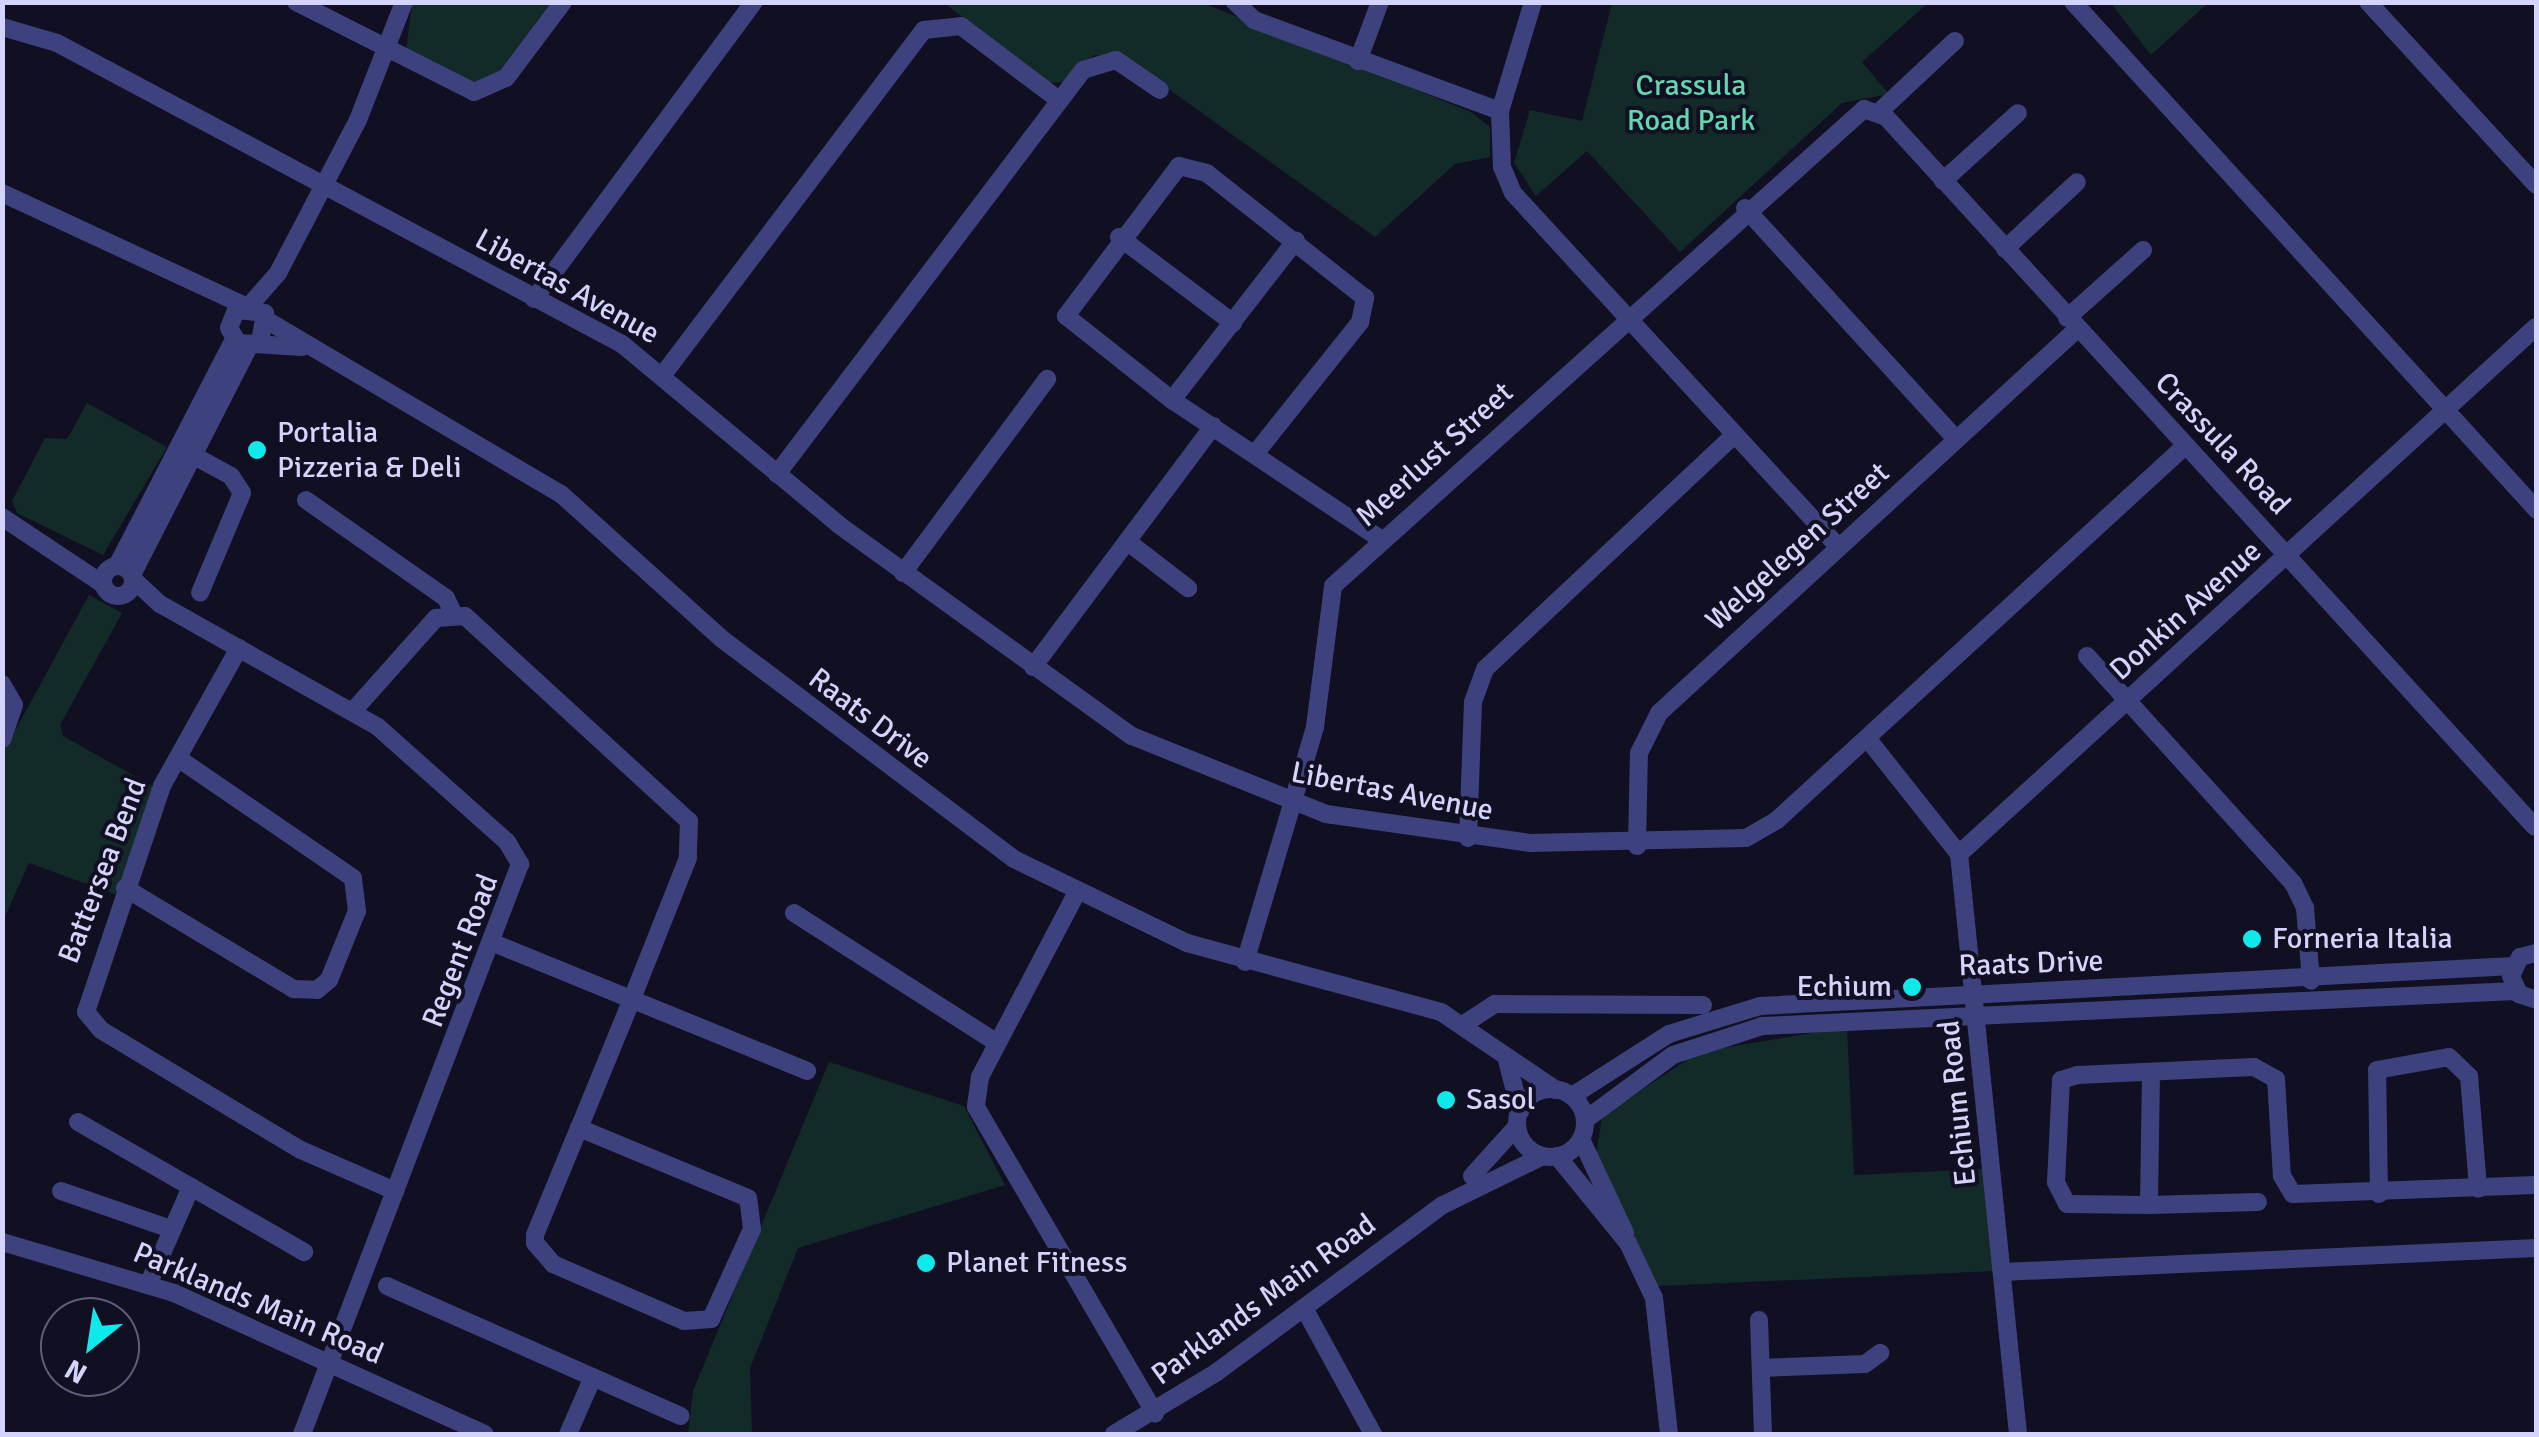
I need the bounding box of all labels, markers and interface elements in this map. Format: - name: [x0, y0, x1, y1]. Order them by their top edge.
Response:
- park label: Crassula Road Park: [1627, 68, 1755, 138]
- street label: Libertas Avenue: [469, 222, 665, 352]
- street label: Crassula Road: [2147, 365, 2297, 523]
- street label: Meerlust Street: [1349, 375, 1521, 535]
- place label: Portalia Pizzeria & Deli: [277, 415, 462, 486]
- marker: Portalia Pizzeria & Deli: [246, 439, 268, 461]
- street label: Welgelegen Street: [1699, 455, 1897, 639]
- street label: Donkin Avenue: [2103, 534, 2269, 688]
- street label: Raats Drive: [801, 661, 939, 777]
- street label: Libertas Avenue: [1288, 755, 1496, 829]
- street label: Battersea Bend: [51, 773, 155, 969]
- street label: Regent Road: [415, 869, 507, 1033]
- place label: Forneria Italia: [2272, 921, 2453, 957]
- marker: Forneria Italia: [2241, 928, 2263, 950]
- street label: Raats Drive: [1958, 943, 2104, 985]
- place label: Echium: [1796, 969, 1892, 1005]
- marker: Echium: [1901, 976, 1923, 998]
- street label: Echium Road: [1931, 1018, 1985, 1188]
- place label: Sasol: [1466, 1082, 1535, 1118]
- marker: Sasol: [1435, 1089, 1457, 1111]
- street label: Parklands Main Road: [1145, 1207, 1383, 1393]
- street label: Parklands Main Road: [128, 1235, 388, 1373]
- place label: Planet Fitness: [946, 1245, 1127, 1281]
- marker: Planet Fitness: [915, 1252, 937, 1274]
- north arrow: [40, 1297, 140, 1397]
- text: N: [59, 1352, 93, 1391]

